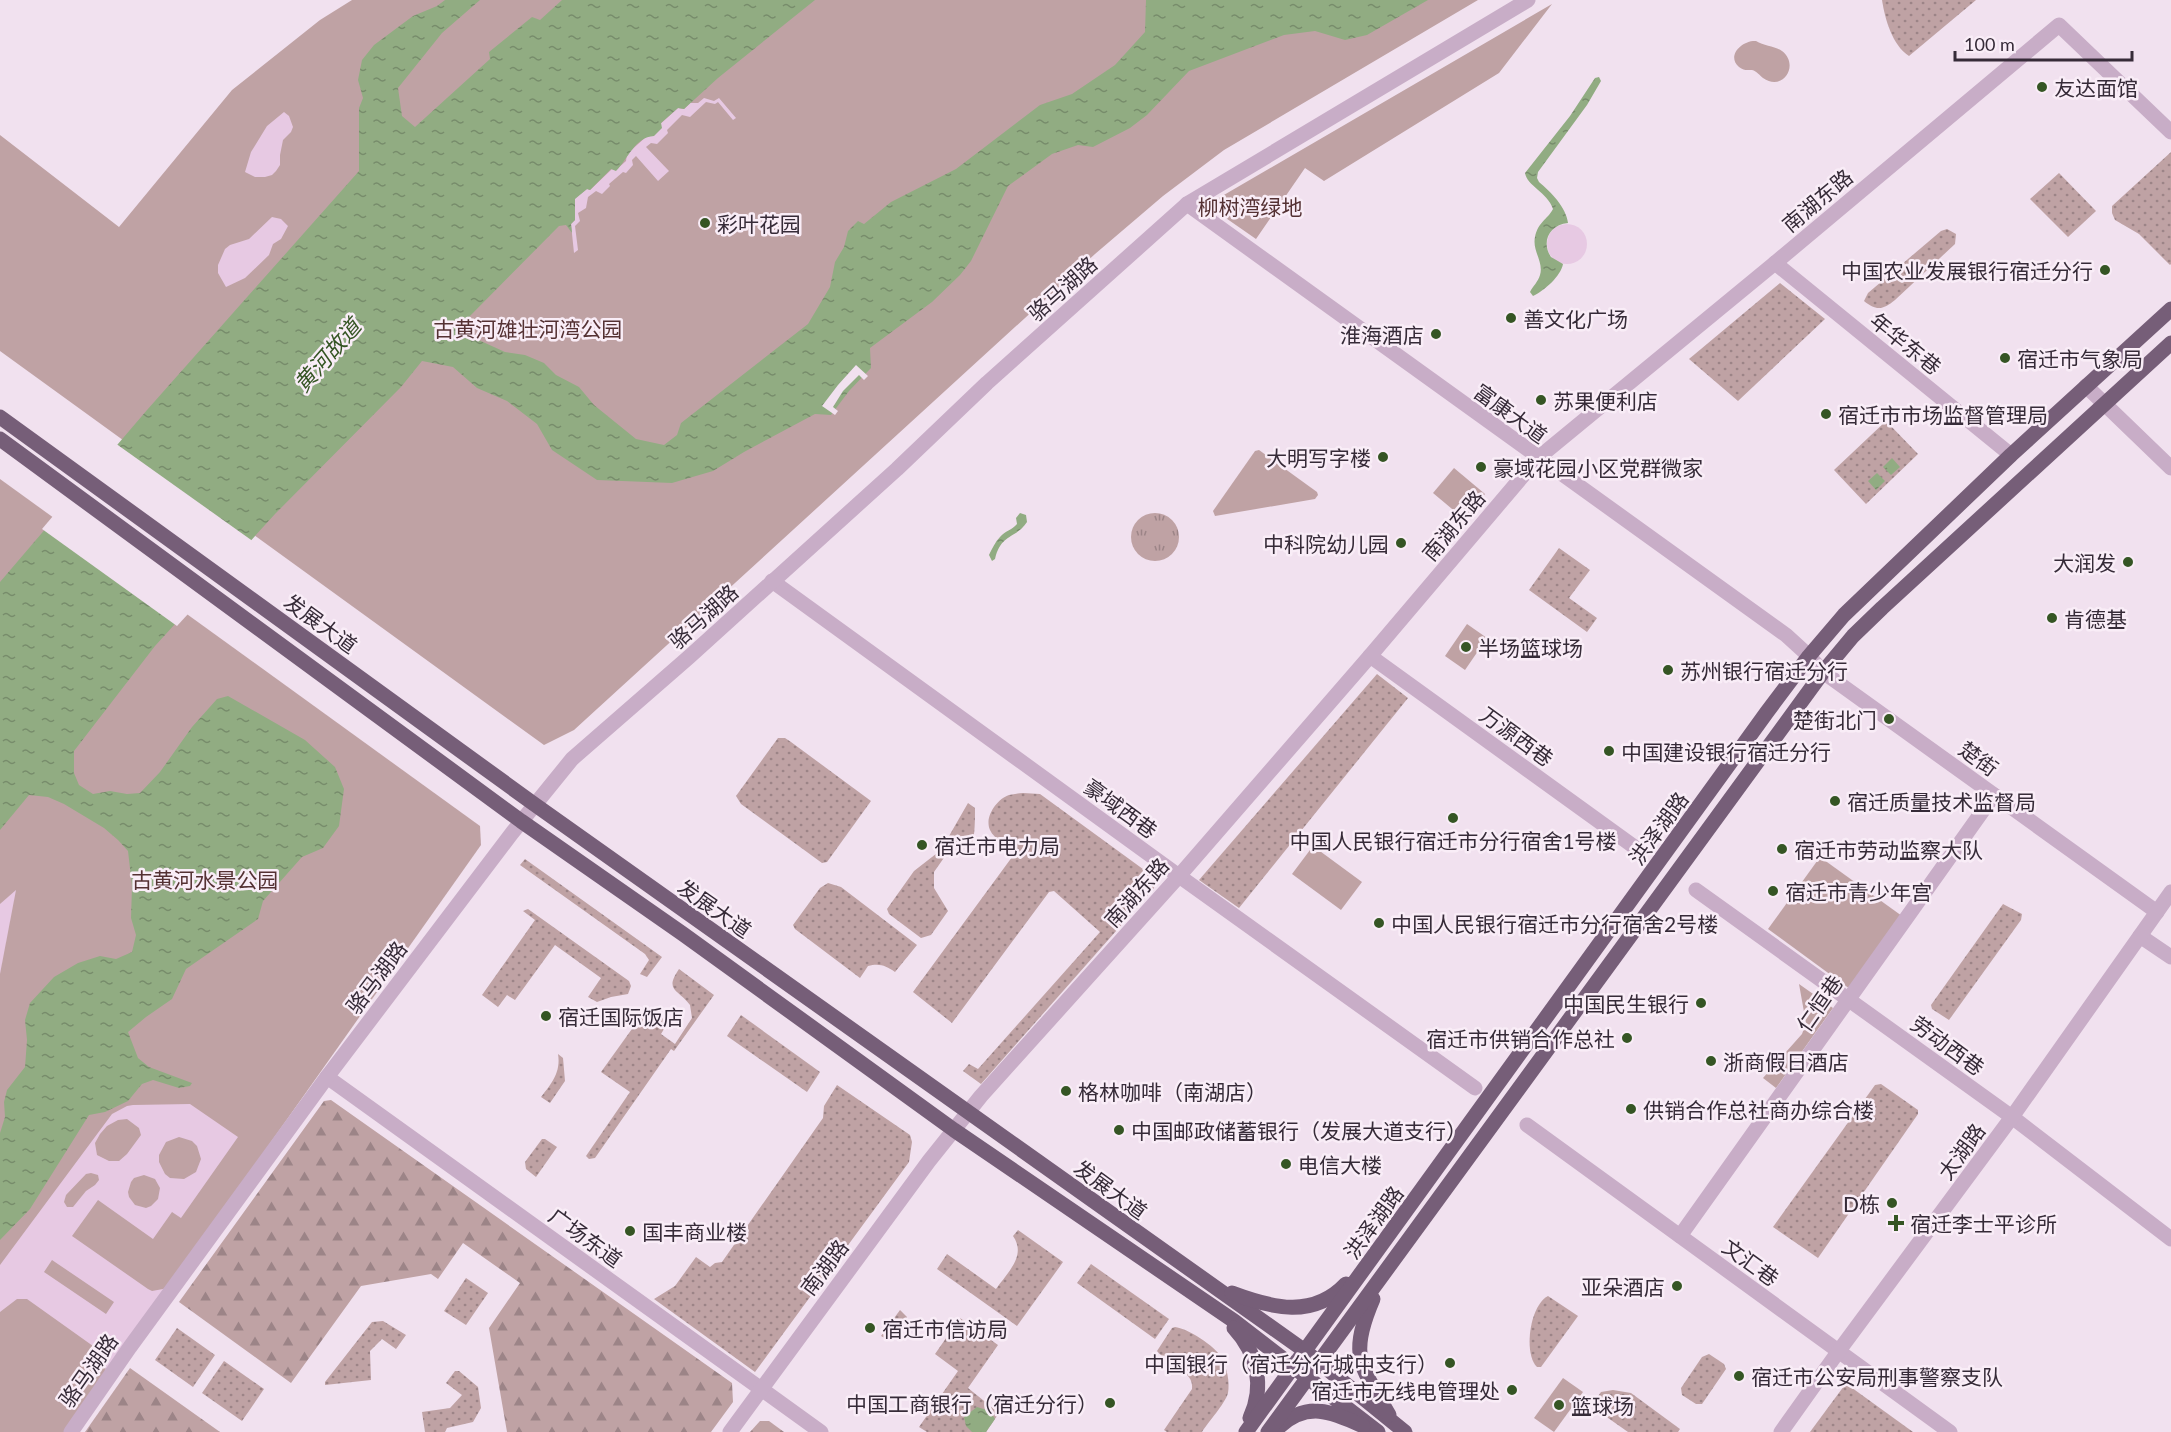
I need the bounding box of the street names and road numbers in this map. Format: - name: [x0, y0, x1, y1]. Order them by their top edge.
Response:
- street label: 南湖东路: [1777, 163, 1857, 237]
- street label: 骆马湖路: [1022, 251, 1102, 325]
- street label: 年华东巷: [1865, 307, 1947, 379]
- street label: 富康大道: [1470, 378, 1552, 448]
- street label: 南湖东路: [1416, 485, 1490, 565]
- street label: 骆马湖路: [663, 579, 743, 653]
- street label: 发展大道: [280, 588, 362, 658]
- street label: 万源西巷: [1476, 701, 1558, 771]
- street label: 楚街: [1955, 736, 2003, 780]
- street label: 豪域西巷: [1080, 773, 1162, 843]
- street label: 洪泽湖路: [1623, 787, 1693, 869]
- street label: 南湖东路: [1099, 852, 1173, 932]
- street label: 发展大道: [673, 874, 757, 942]
- street label: 骆马湖路: [341, 936, 411, 1018]
- street label: 仁恒巷: [1791, 970, 1847, 1036]
- street label: 劳动西巷: [1907, 1010, 1989, 1080]
- street label: 太湖路: [1932, 1118, 1990, 1184]
- street label: 发展大道: [1070, 1154, 1152, 1224]
- street label: 洪泽湖路: [1338, 1181, 1408, 1263]
- street label: 广场东道: [545, 1202, 627, 1272]
- street label: 文汇巷: [1718, 1233, 1784, 1291]
- street label: 南湖路: [795, 1234, 853, 1300]
- street label: 骆马湖路: [54, 1328, 122, 1412]

